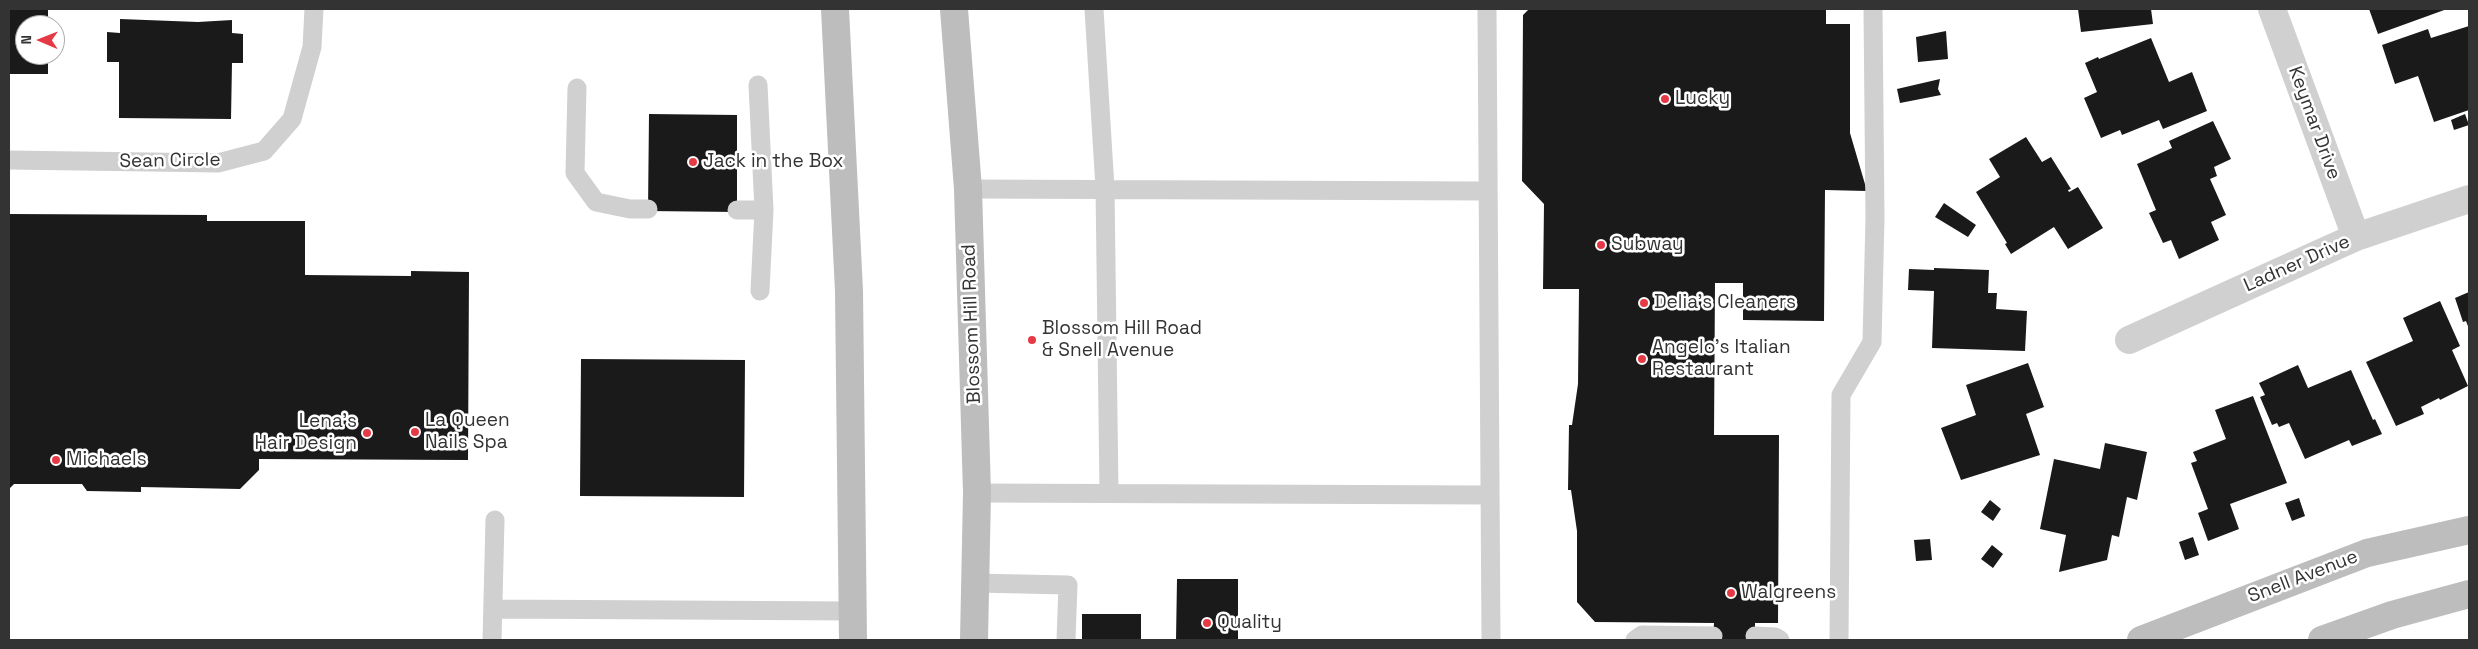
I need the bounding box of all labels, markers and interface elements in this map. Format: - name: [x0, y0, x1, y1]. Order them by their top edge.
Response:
- north arrow: [15, 15, 65, 65]
- text: N: [17, 35, 35, 45]
- street label: Keymar Drive: [2283, 63, 2345, 183]
- place label: Lucky: [1675, 88, 1730, 110]
- marker: Lucky: [1659, 93, 1671, 105]
- street label: Sean Circle: [119, 149, 221, 173]
- place label: Jack in the Box: [703, 151, 844, 173]
- marker: Jack in the Box: [687, 156, 699, 168]
- street label: Ladner Drive: [2240, 230, 2354, 298]
- place label: Subway: [1611, 234, 1684, 256]
- marker: Subway: [1595, 239, 1607, 251]
- street label: Blossom Hill Road: [958, 244, 986, 404]
- place label: Delia’s Cleaners: [1654, 292, 1796, 314]
- marker: Delia’s Cleaners: [1638, 297, 1650, 309]
- place label: Blossom Hill Road & Snell Avenue: [1042, 318, 1202, 362]
- marker: Blossom Hill Road & Snell Avenue: [1026, 334, 1038, 346]
- place label: Angelo’s Italian Restaurant: [1652, 337, 1791, 381]
- marker: Angelo’s Italian Restaurant: [1636, 353, 1648, 365]
- place label: La Queen Nails Spa: [425, 410, 510, 454]
- place label: Lena’s Hair Design: [255, 411, 357, 455]
- marker: La Queen Nails Spa: [409, 426, 421, 438]
- marker: Lena’s Hair Design: [361, 427, 373, 439]
- place label: Michaels: [66, 449, 147, 471]
- marker: Michaels: [50, 454, 62, 466]
- street label: Snell Avenue: [2245, 546, 2361, 608]
- place label: Walgreens: [1741, 582, 1836, 604]
- marker: Walgreens: [1725, 587, 1737, 599]
- place label: Quality: [1217, 612, 1282, 634]
- marker: Quality: [1201, 617, 1213, 629]

